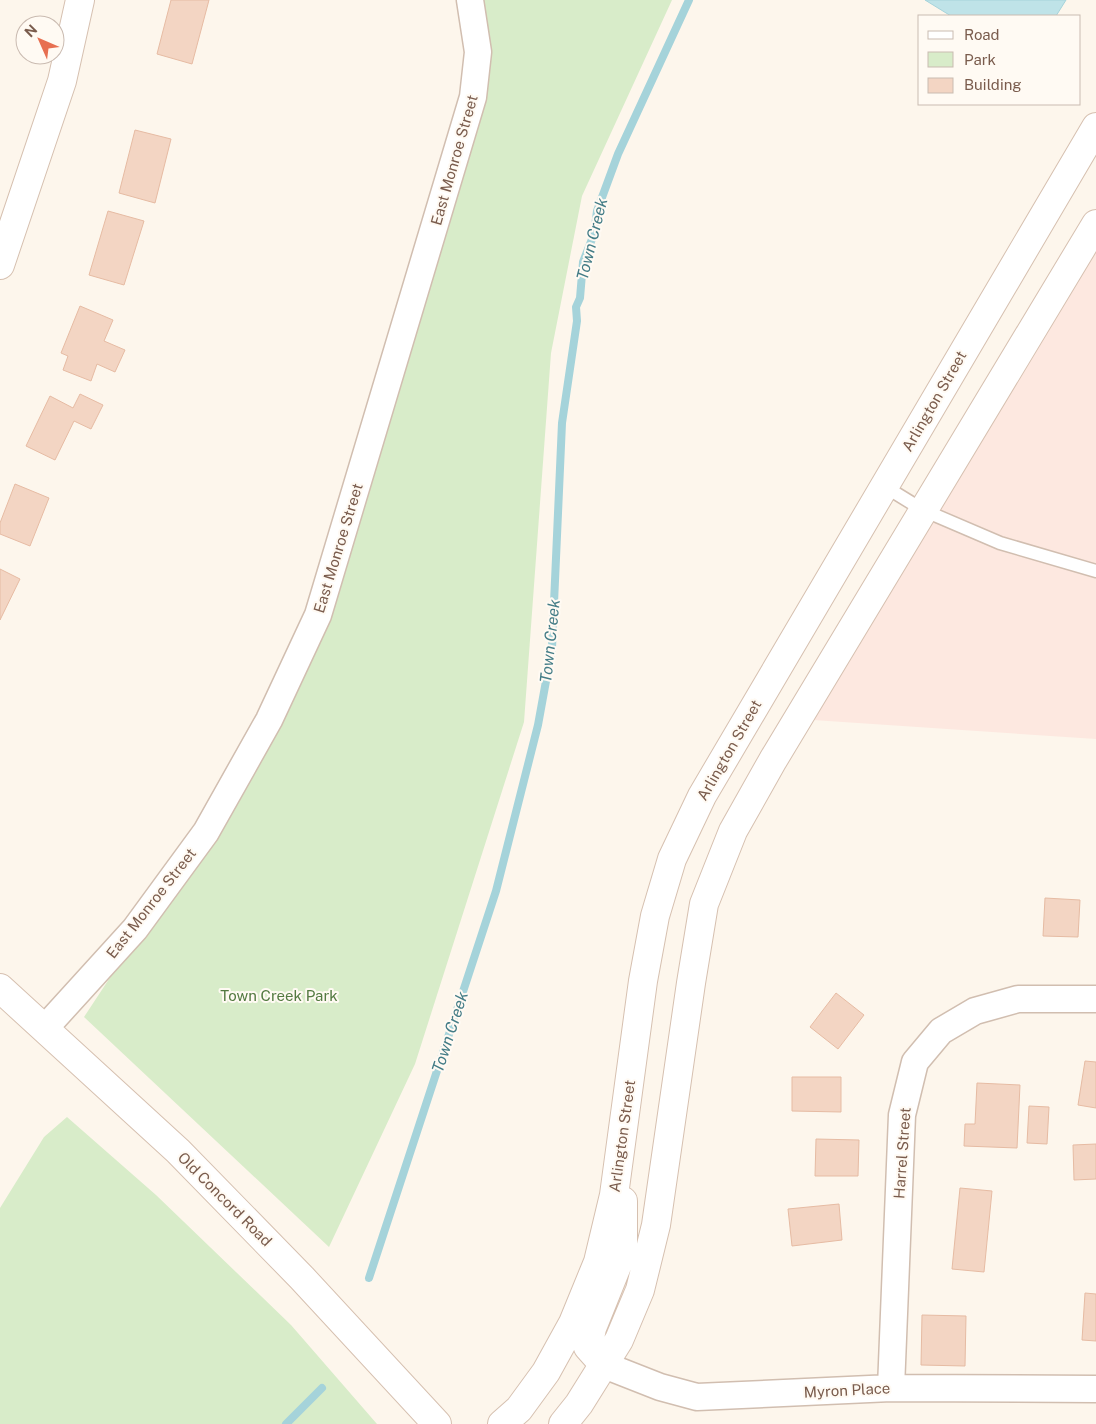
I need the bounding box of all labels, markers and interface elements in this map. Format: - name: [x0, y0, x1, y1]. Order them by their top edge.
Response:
- north arrow: [15, 15, 65, 65]
- legend: [918, 15, 1081, 105]
- text: N: [21, 21, 40, 40]
- text: Road: [964, 26, 1000, 43]
- text: Park: [964, 51, 996, 68]
- text: Building: [964, 76, 1022, 93]
- street label: East Monroe Street: [427, 93, 481, 227]
- water label: Town Creek: [573, 196, 611, 282]
- street label: Arlington Street: [898, 348, 970, 454]
- street label: East Monroe Street: [310, 481, 366, 615]
- water label: Town Creek: [536, 598, 564, 684]
- street label: Arlington Street: [693, 697, 765, 803]
- street label: East Monroe Street: [103, 845, 199, 961]
- park label: Town Creek Park: [220, 987, 338, 1004]
- water label: Town Creek: [428, 989, 472, 1075]
- street label: Arlington Street: [606, 1079, 638, 1193]
- street label: Harrel Street: [890, 1106, 914, 1199]
- street label: Old Concord Road: [175, 1149, 275, 1249]
- street label: Myron Place: [803, 1379, 891, 1401]

